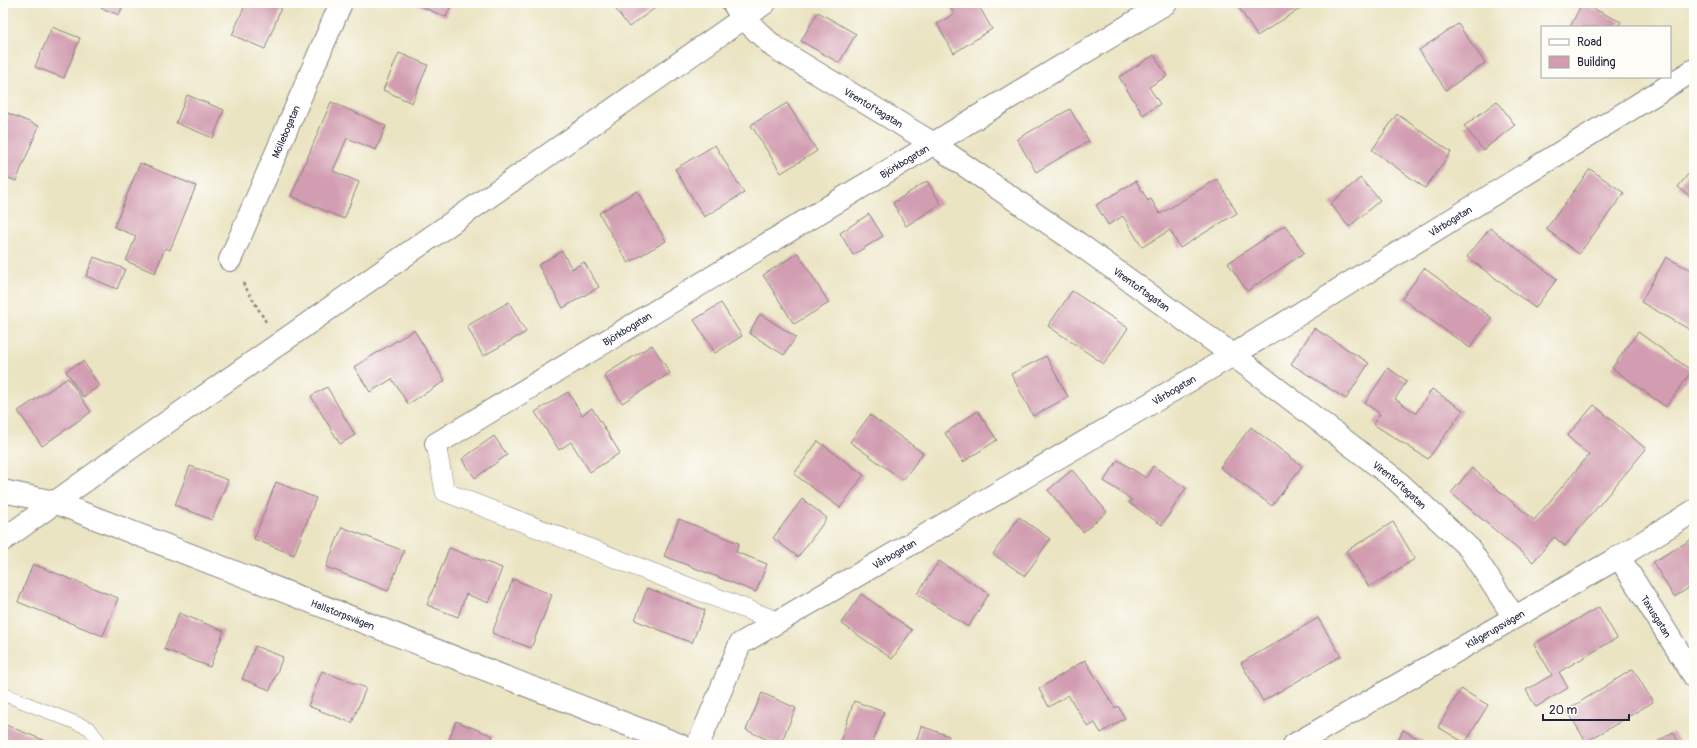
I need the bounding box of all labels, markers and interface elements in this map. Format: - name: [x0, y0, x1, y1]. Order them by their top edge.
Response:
- legend: [1541, 26, 1671, 78]
- text: Road: [1577, 35, 1602, 50]
- text: Building: [1577, 55, 1616, 70]
- street label: Virentoftagatan: [841, 86, 905, 131]
- street label: Möllebogatan: [270, 103, 303, 160]
- street label: Björkbogatan: [878, 142, 932, 181]
- street label: Vårbogatan: [1427, 204, 1475, 240]
- street label: Virentoftagatan: [1110, 266, 1172, 315]
- street label: Björkbogatan: [601, 310, 654, 349]
- street label: Vårbogatan: [1150, 373, 1198, 408]
- street label: Virentoftagatan: [1370, 459, 1429, 512]
- street label: Vårbogatan: [871, 537, 919, 572]
- street label: Taxusgatan: [1638, 593, 1673, 640]
- street label: Hallstorpsvägen: [309, 597, 376, 633]
- street label: Klågerupsvägen: [1464, 608, 1527, 651]
- scale bar: [1543, 696, 1629, 722]
- text: 20 m: [1549, 703, 1578, 718]

